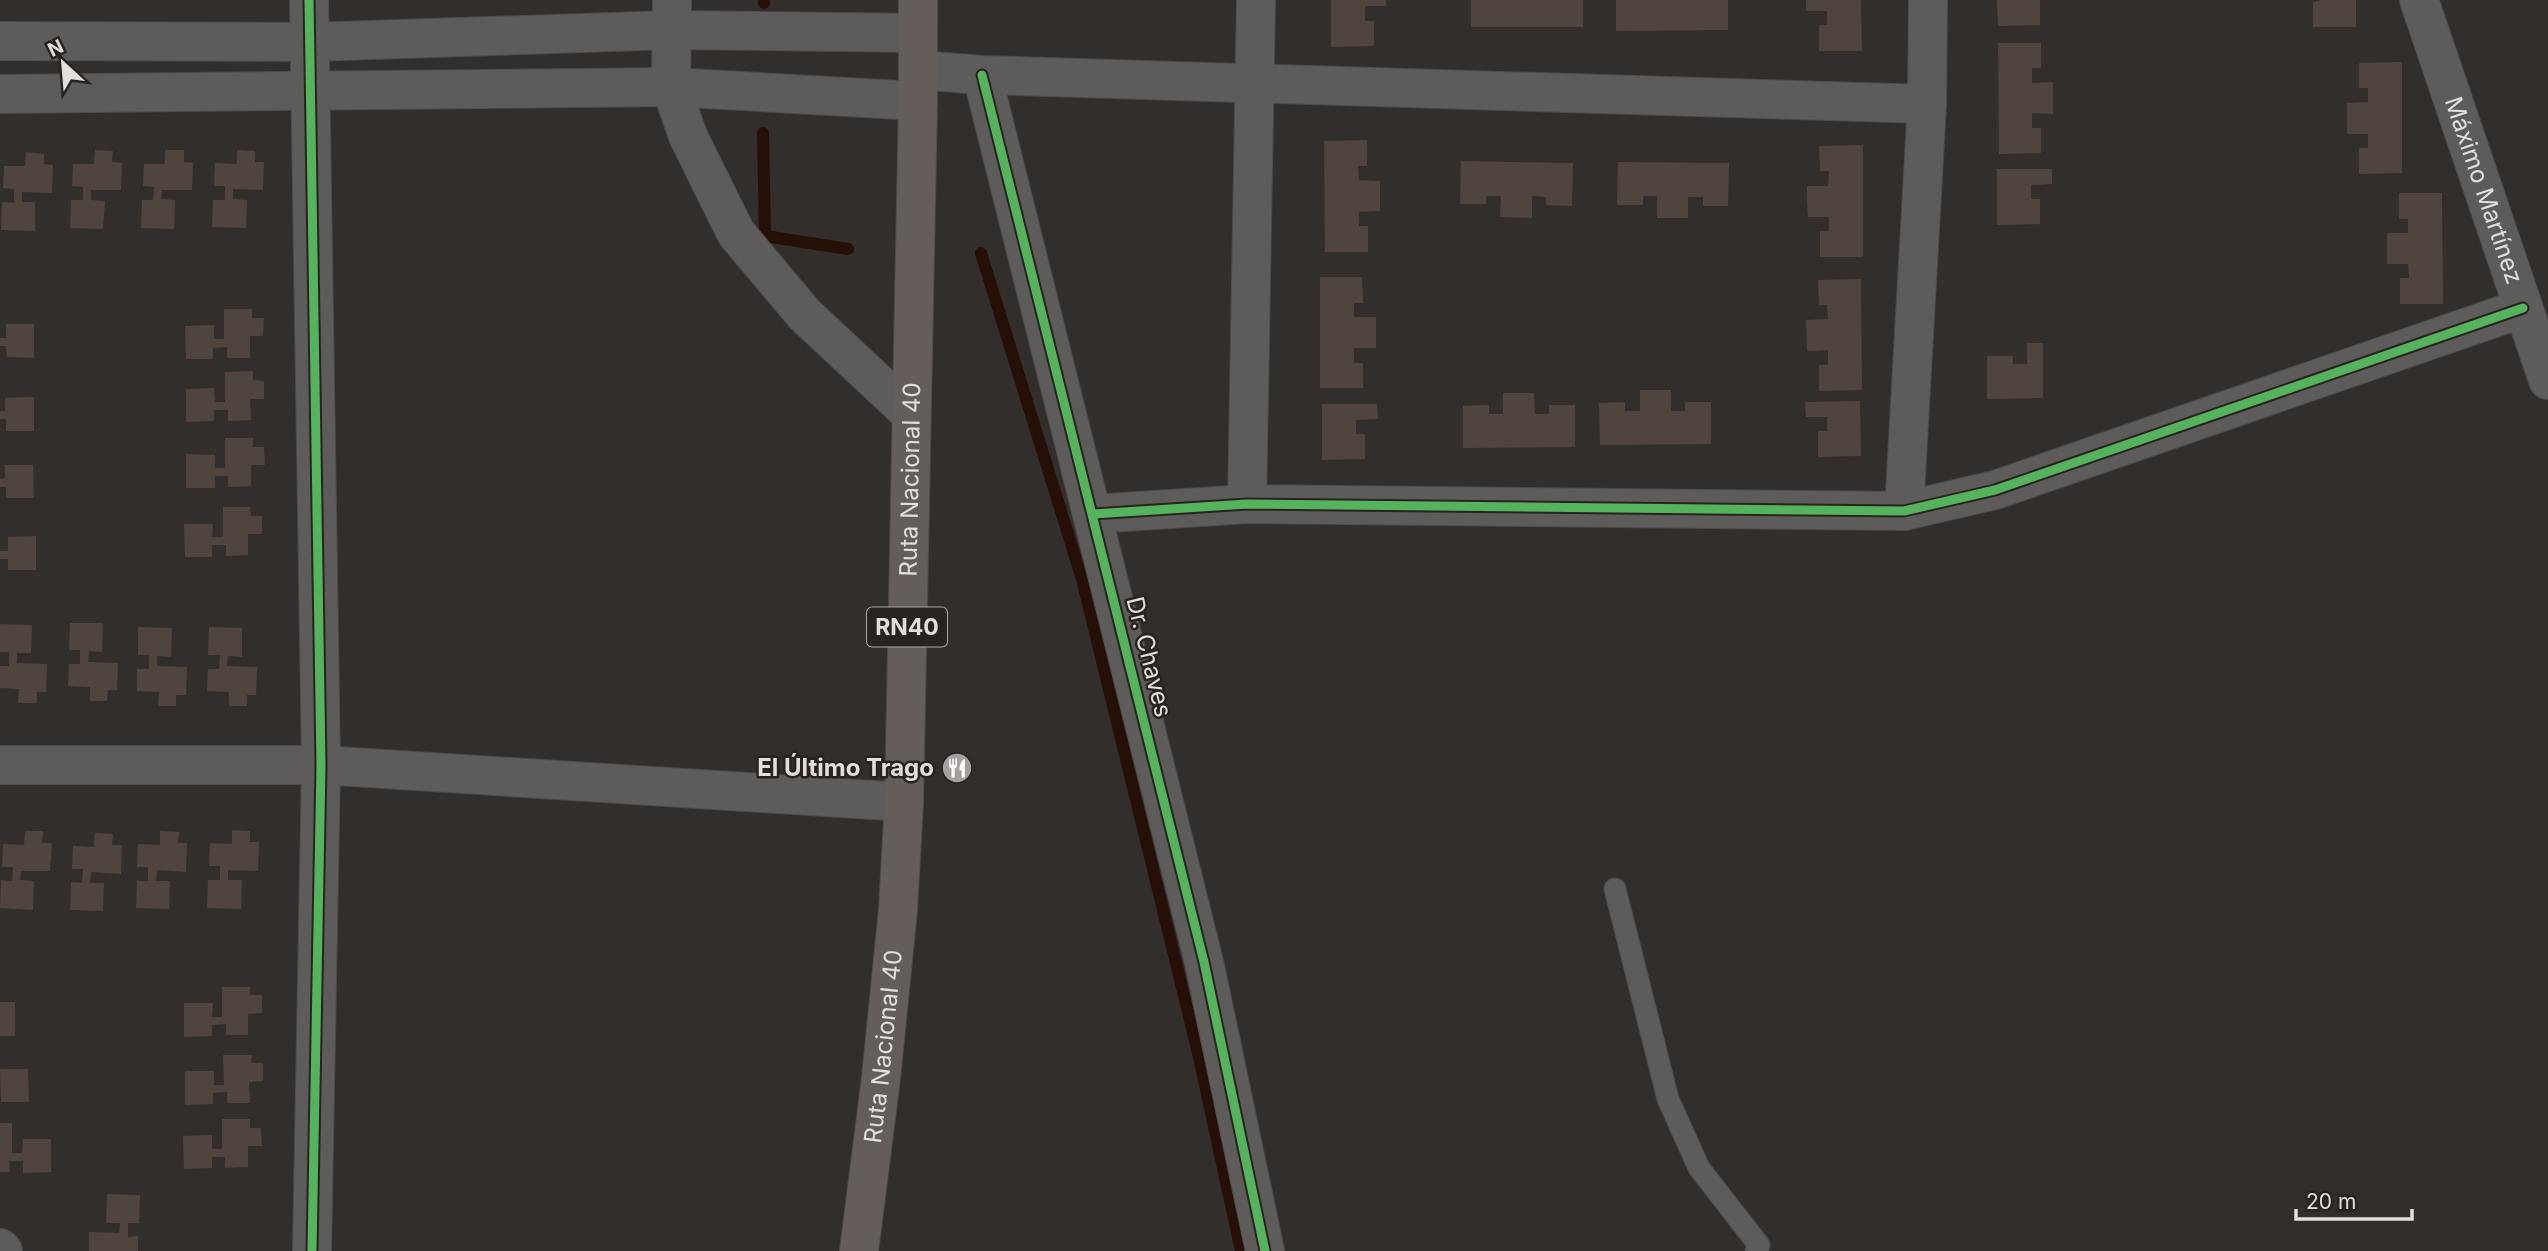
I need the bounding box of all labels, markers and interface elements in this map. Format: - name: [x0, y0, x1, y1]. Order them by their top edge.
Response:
- north arrow: [28, 28, 98, 98]
- text: N: [44, 35, 67, 62]
- street label: Máximo Martínez: [2439, 93, 2529, 287]
- street label: Ruta Nacional 40: [894, 382, 926, 577]
- street label: Dr. Chaves: [1121, 594, 1178, 720]
- road number: RN40: [867, 608, 947, 646]
- restaurant icon: El Último Trago: [940, 751, 974, 785]
- place label: El Último Trago: [757, 753, 934, 782]
- street label: Ruta Nacional 40: [858, 948, 908, 1145]
- scale bar: [2296, 1178, 2412, 1222]
- text: 20 m: [2306, 1189, 2356, 1214]

